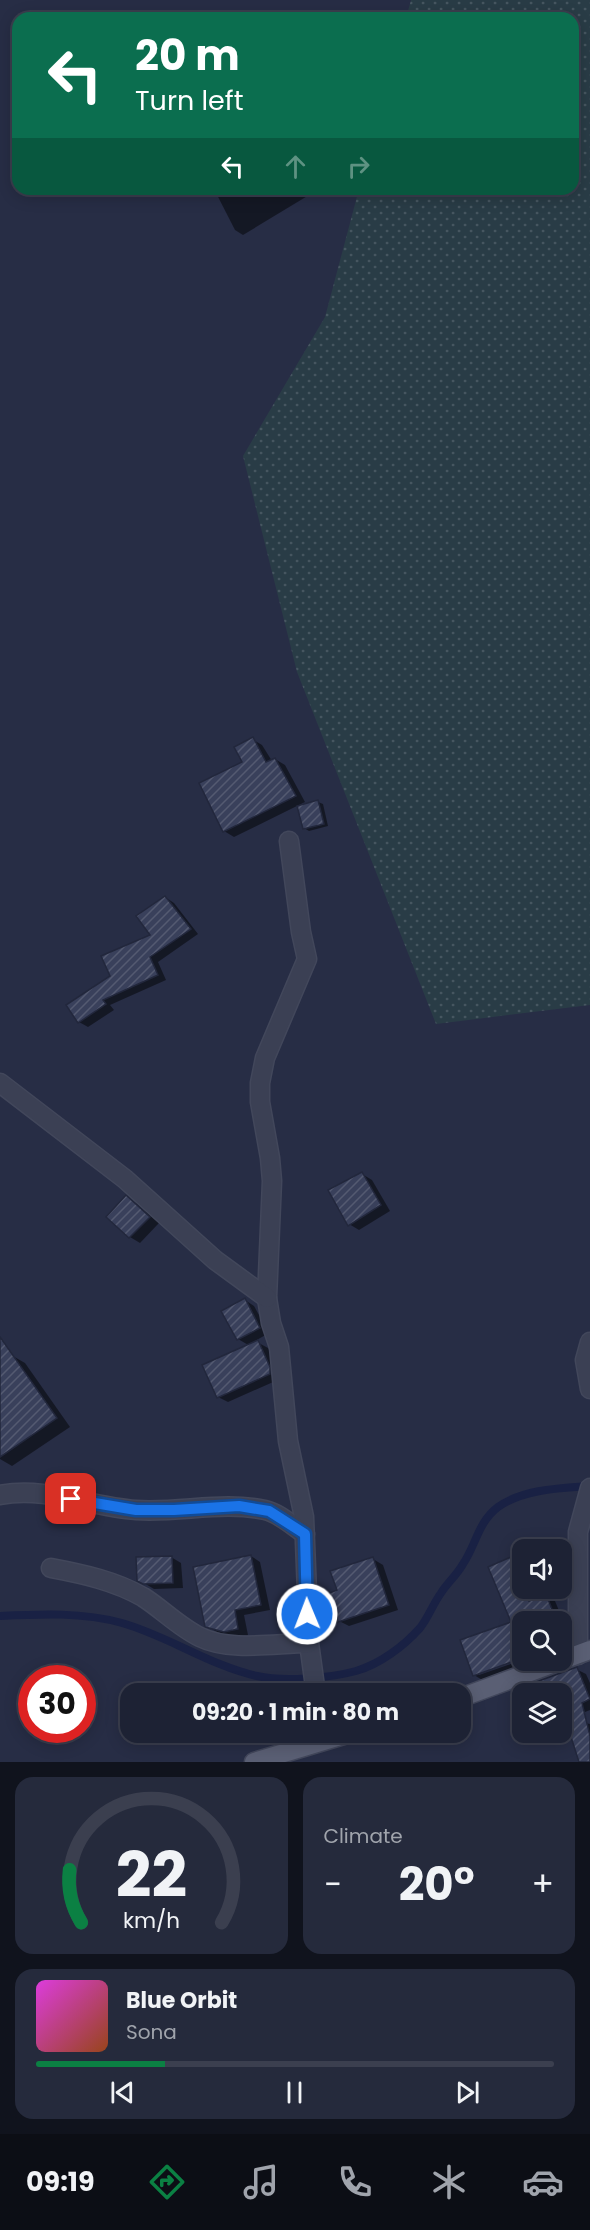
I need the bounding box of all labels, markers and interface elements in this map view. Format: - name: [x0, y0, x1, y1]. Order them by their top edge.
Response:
- text: 20 m: [135, 26, 240, 85]
- icon: left: [36, 36, 114, 114]
- text: Turn left: [135, 82, 244, 119]
- icon: left: [216, 150, 249, 183]
- icon: ahead: [279, 150, 312, 183]
- icon: right: [342, 150, 375, 183]
- pin: [45, 1473, 96, 1524]
- icon: arrive: [54, 1482, 87, 1515]
- map controls: [512, 1539, 572, 1743]
- button: sound: [512, 1539, 572, 1599]
- position arrow: [275, 1582, 339, 1646]
- button: search: [512, 1611, 572, 1671]
- speed limit sign: 30: [18, 1665, 96, 1743]
- button: layers: [512, 1683, 572, 1743]
- text: 09:20 · 1 min · 80 m: [192, 1697, 399, 1728]
- text: Climate: [324, 1822, 403, 1850]
- text: 22: [116, 1831, 187, 1919]
- text: 20°: [399, 1853, 475, 1916]
- text: −: [324, 1861, 342, 1908]
- text: +: [531, 1861, 554, 1908]
- text: km/h: [123, 1905, 180, 1936]
- text: Blue Orbit: [126, 1985, 237, 2016]
- text: Sona: [126, 2018, 177, 2046]
- icon: previous: [106, 2076, 139, 2109]
- icon: pause: [278, 2076, 311, 2109]
- icon: next: [451, 2076, 484, 2109]
- icon: directions: [146, 2161, 188, 2203]
- icon: music: [240, 2161, 282, 2203]
- icon: phone: [334, 2161, 376, 2203]
- icon: climate: [428, 2161, 470, 2203]
- icon: car: [522, 2161, 564, 2203]
- text: 09:19: [26, 2163, 95, 2200]

